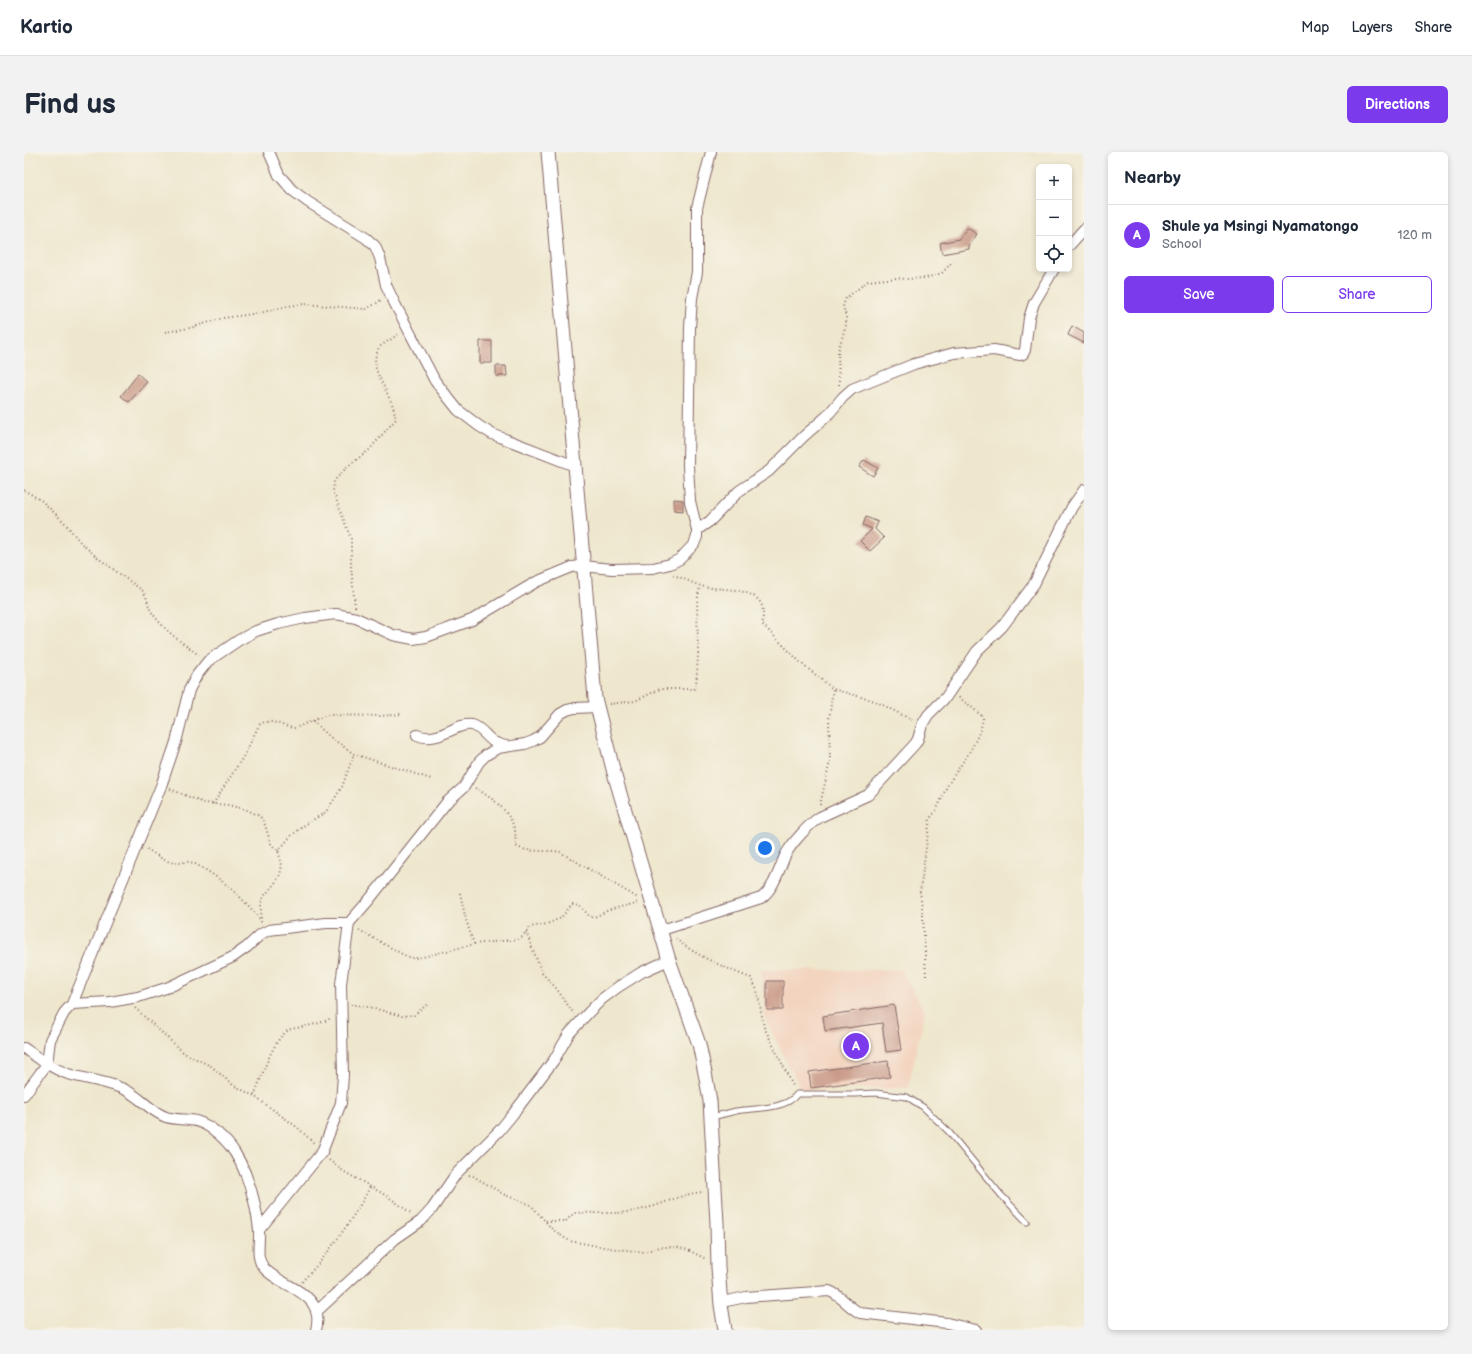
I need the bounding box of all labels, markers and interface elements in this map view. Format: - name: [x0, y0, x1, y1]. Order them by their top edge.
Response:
- text: Kartio: [20, 16, 73, 39]
- text: Map: [1301, 19, 1329, 36]
- text: Layers: [1351, 19, 1393, 36]
- text: Share: [1415, 19, 1452, 36]
- button: Directions: [1347, 86, 1448, 123]
- text: Find us: [24, 88, 116, 121]
- map controls: [1036, 164, 1072, 272]
- button: +: [1036, 164, 1072, 200]
- text: Nearby: [1124, 168, 1181, 188]
- button: −: [1036, 200, 1072, 236]
- text: Shule ya Msingi Nyamatongo: [1162, 217, 1358, 236]
- text: A: [1133, 227, 1141, 243]
- text: 120 m: [1397, 227, 1432, 243]
- button: locate: [1036, 236, 1072, 272]
- text: School: [1162, 236, 1202, 252]
- button: Save: [1124, 276, 1274, 313]
- button: Share: [1282, 276, 1432, 313]
- your location: [755, 838, 775, 858]
- pin: A: [843, 1031, 869, 1061]

